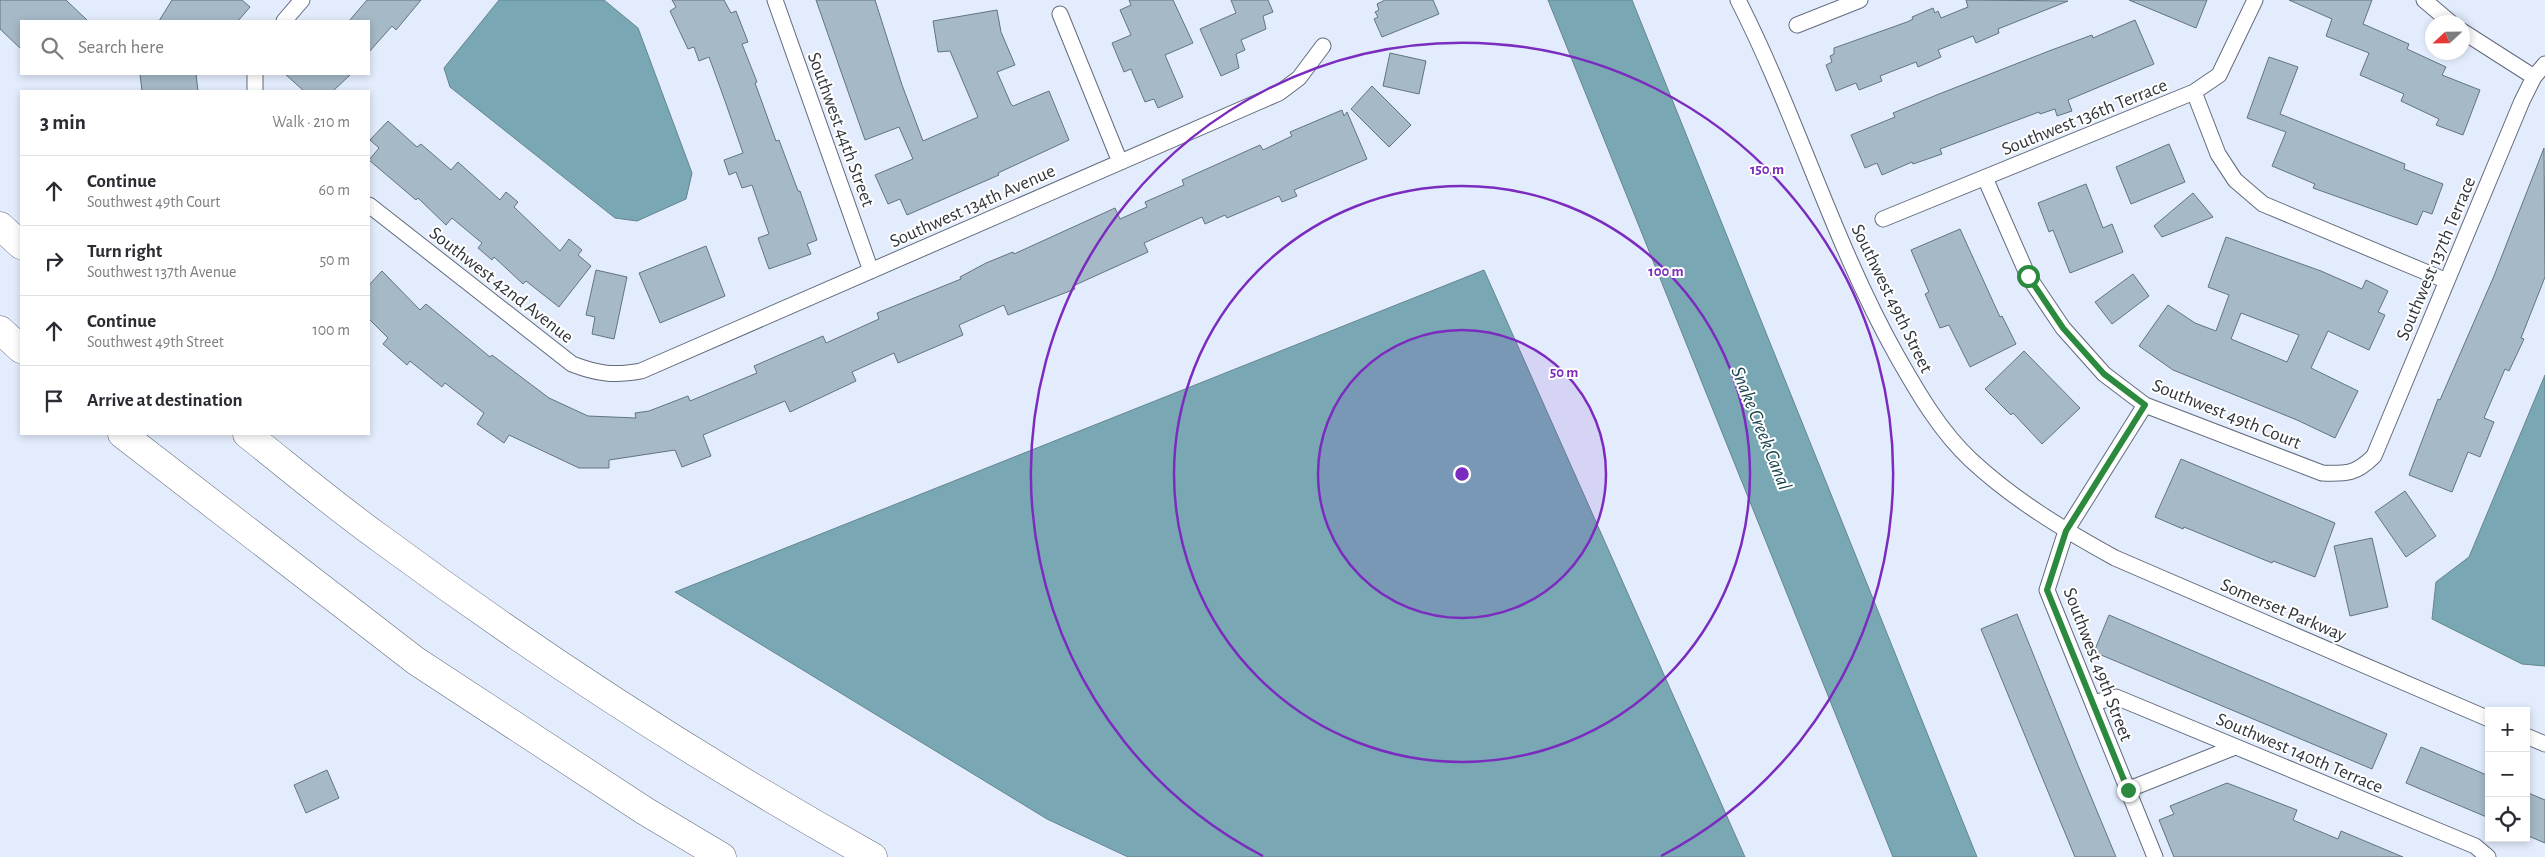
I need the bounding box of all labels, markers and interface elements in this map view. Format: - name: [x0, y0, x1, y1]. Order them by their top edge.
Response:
- north arrow: [2425, 15, 2470, 60]
- search box: [20, 20, 370, 75]
- icon: search: [38, 34, 66, 62]
- text: Search here: [78, 38, 164, 57]
- street label: Southwest 44th Street: [804, 50, 877, 209]
- street label: Southwest 136th Terrace: [1999, 75, 2170, 159]
- text: 3 min: [40, 112, 86, 133]
- text: Walk · 210 m: [272, 114, 350, 130]
- street label: Southwest 134th Avenue: [887, 161, 1058, 251]
- text: 150 m: [1750, 162, 1784, 177]
- text: Continue: [87, 172, 156, 191]
- street label: Southwest 137th Terrace: [2393, 174, 2479, 343]
- icon: ahead: [40, 177, 68, 205]
- text: 60 m: [319, 182, 350, 198]
- text: Southwest 49th Court: [87, 194, 220, 210]
- street label: Southwest 49th Street: [1847, 221, 1936, 376]
- street label: Southwest 42nd Avenue: [426, 223, 577, 347]
- text: Turn right: [87, 242, 162, 261]
- icon: right: [40, 247, 68, 275]
- text: 50 m: [319, 252, 350, 268]
- text: Southwest 137th Avenue: [87, 264, 236, 280]
- text: 100 m: [1648, 264, 1684, 279]
- route start: [2017, 265, 2040, 288]
- text: Continue: [87, 312, 156, 331]
- icon: ahead: [40, 317, 68, 345]
- text: 100 m: [312, 322, 350, 338]
- text: Southwest 49th Street: [87, 334, 224, 350]
- water label: Snake Creek Canal: [1727, 364, 1795, 493]
- text: 50 m: [1550, 365, 1578, 380]
- street label: Southwest 49th Court: [2149, 376, 2303, 453]
- icon: arrive: [40, 387, 68, 415]
- text: Arrive at destination: [87, 391, 243, 410]
- centre of rings: [1453, 465, 1471, 483]
- street label: Somerset Parkway: [2218, 575, 2349, 645]
- street label: Southwest 49th Street: [2060, 585, 2136, 744]
- map controls: [2485, 707, 2530, 842]
- button: +: [2485, 707, 2530, 752]
- street label: Southwest 140th Terrace: [2213, 710, 2386, 797]
- button: −: [2485, 752, 2530, 797]
- route end: [2117, 779, 2140, 802]
- button: locate: [2485, 797, 2530, 842]

